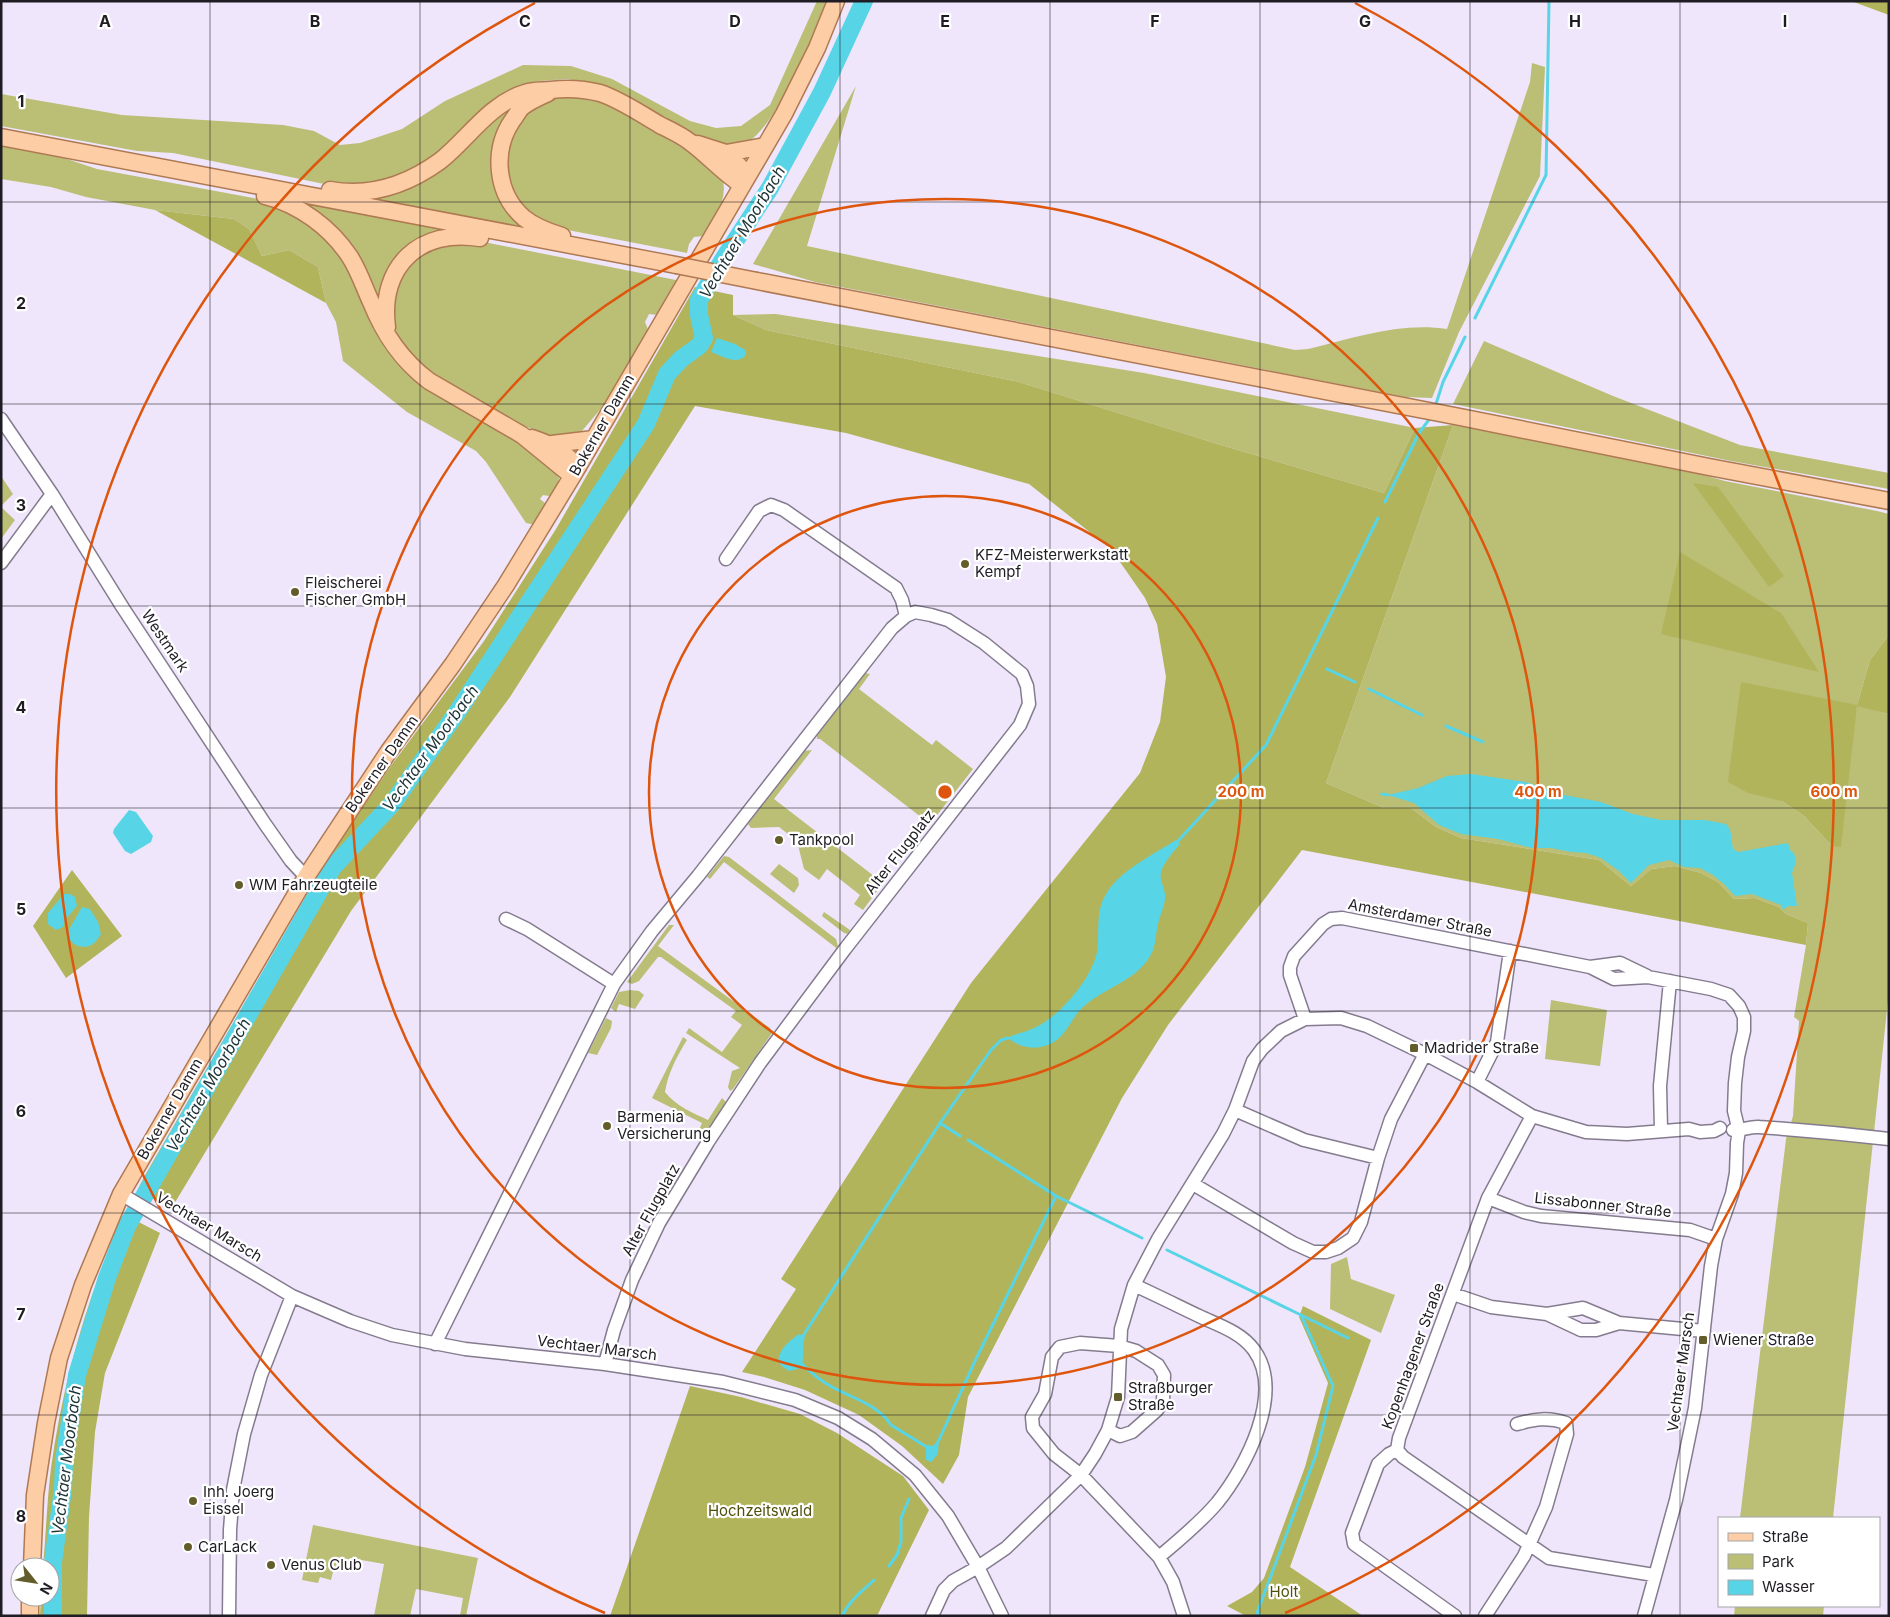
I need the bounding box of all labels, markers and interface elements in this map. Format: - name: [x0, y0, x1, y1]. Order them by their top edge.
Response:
- text: A: [99, 11, 111, 31]
- text: B: [310, 11, 320, 31]
- text: C: [519, 11, 531, 31]
- text: D: [729, 11, 741, 31]
- text: E: [940, 11, 950, 31]
- text: F: [1150, 11, 1160, 31]
- text: G: [1359, 11, 1371, 31]
- text: H: [1569, 11, 1581, 31]
- text: I: [1783, 11, 1787, 31]
- text: 1: [18, 91, 24, 111]
- water label: Vechtaer Moorbach: [695, 162, 789, 302]
- text: 2: [16, 293, 26, 313]
- street label: Bokerner Damm: [565, 370, 638, 479]
- text: 3: [16, 495, 26, 515]
- place label: KFZ-Meisterwerkstatt Kempf: [975, 545, 1129, 581]
- marker: KFZ-Meisterwerkstatt Kempf: [959, 558, 971, 570]
- place label: Fleischerei Fischer GmbH: [305, 573, 406, 609]
- marker: Fleischerei Fischer GmbH: [289, 586, 301, 598]
- street label: Westmark: [138, 606, 194, 676]
- water label: Vechtaer Moorbach: [378, 681, 482, 815]
- text: 4: [16, 697, 27, 717]
- street label: Bokerner Damm: [341, 711, 422, 816]
- text: 200 m: [1218, 782, 1264, 801]
- text: 400 m: [1514, 782, 1562, 801]
- text: 600 m: [1810, 782, 1858, 801]
- centre of rings: [936, 783, 954, 801]
- street label: Alter Flugplatz: [861, 805, 939, 898]
- place label: Tankpool: [789, 830, 854, 849]
- marker: Tankpool: [773, 834, 785, 846]
- place label: WM Fahrzeugteile: [249, 875, 377, 894]
- marker: WM Fahrzeugteile: [233, 879, 245, 891]
- street label: Amsterdamer Straße: [1346, 894, 1494, 941]
- text: 5: [16, 899, 26, 919]
- water label: Vechtaer Moorbach: [162, 1015, 254, 1155]
- place label: Madrider Straße: [1424, 1038, 1539, 1057]
- marker: Madrider Straße: [1408, 1042, 1420, 1054]
- street label: Bokerner Damm: [133, 1054, 206, 1163]
- text: 6: [16, 1101, 26, 1121]
- place label: Barmenia Versicherung: [617, 1107, 711, 1143]
- marker: Barmenia Versicherung: [601, 1120, 613, 1132]
- street label: Alter Flugplatz: [617, 1160, 684, 1259]
- street label: Vechtaer Marsch: [153, 1187, 266, 1266]
- street label: Lissabonner Straße: [1534, 1188, 1672, 1221]
- street label: Kopenhagener Straße: [1377, 1280, 1448, 1432]
- text: 7: [16, 1304, 26, 1324]
- street label: Vechtaer Marsch: [1663, 1311, 1698, 1433]
- place label: Wiener Straße: [1713, 1330, 1814, 1349]
- street label: Vechtaer Marsch: [536, 1331, 658, 1364]
- marker: Wiener Straße: [1697, 1334, 1709, 1346]
- place label: Straßburger Straße: [1128, 1378, 1213, 1414]
- water label: Vechtaer Moorbach: [47, 1384, 85, 1536]
- marker: Straßburger Straße: [1112, 1391, 1124, 1403]
- place label: Inh. Joerg Eissel: [203, 1482, 274, 1518]
- marker: Inh. Joerg Eissel: [187, 1495, 199, 1507]
- park label: Hochzeitswald: [708, 1501, 812, 1520]
- text: 8: [16, 1506, 26, 1526]
- legend: [1718, 1517, 1880, 1607]
- text: Straße: [1762, 1527, 1809, 1546]
- place label: CarLack: [198, 1537, 258, 1556]
- marker: CarLack: [182, 1541, 194, 1553]
- text: Park: [1762, 1552, 1795, 1571]
- place label: Venus Club: [281, 1555, 362, 1574]
- north arrow: [10, 1557, 60, 1607]
- marker: Venus Club: [265, 1559, 277, 1571]
- text: Wasser: [1762, 1577, 1815, 1596]
- text: N: [37, 1580, 57, 1598]
- park label: Holt: [1270, 1582, 1299, 1601]

